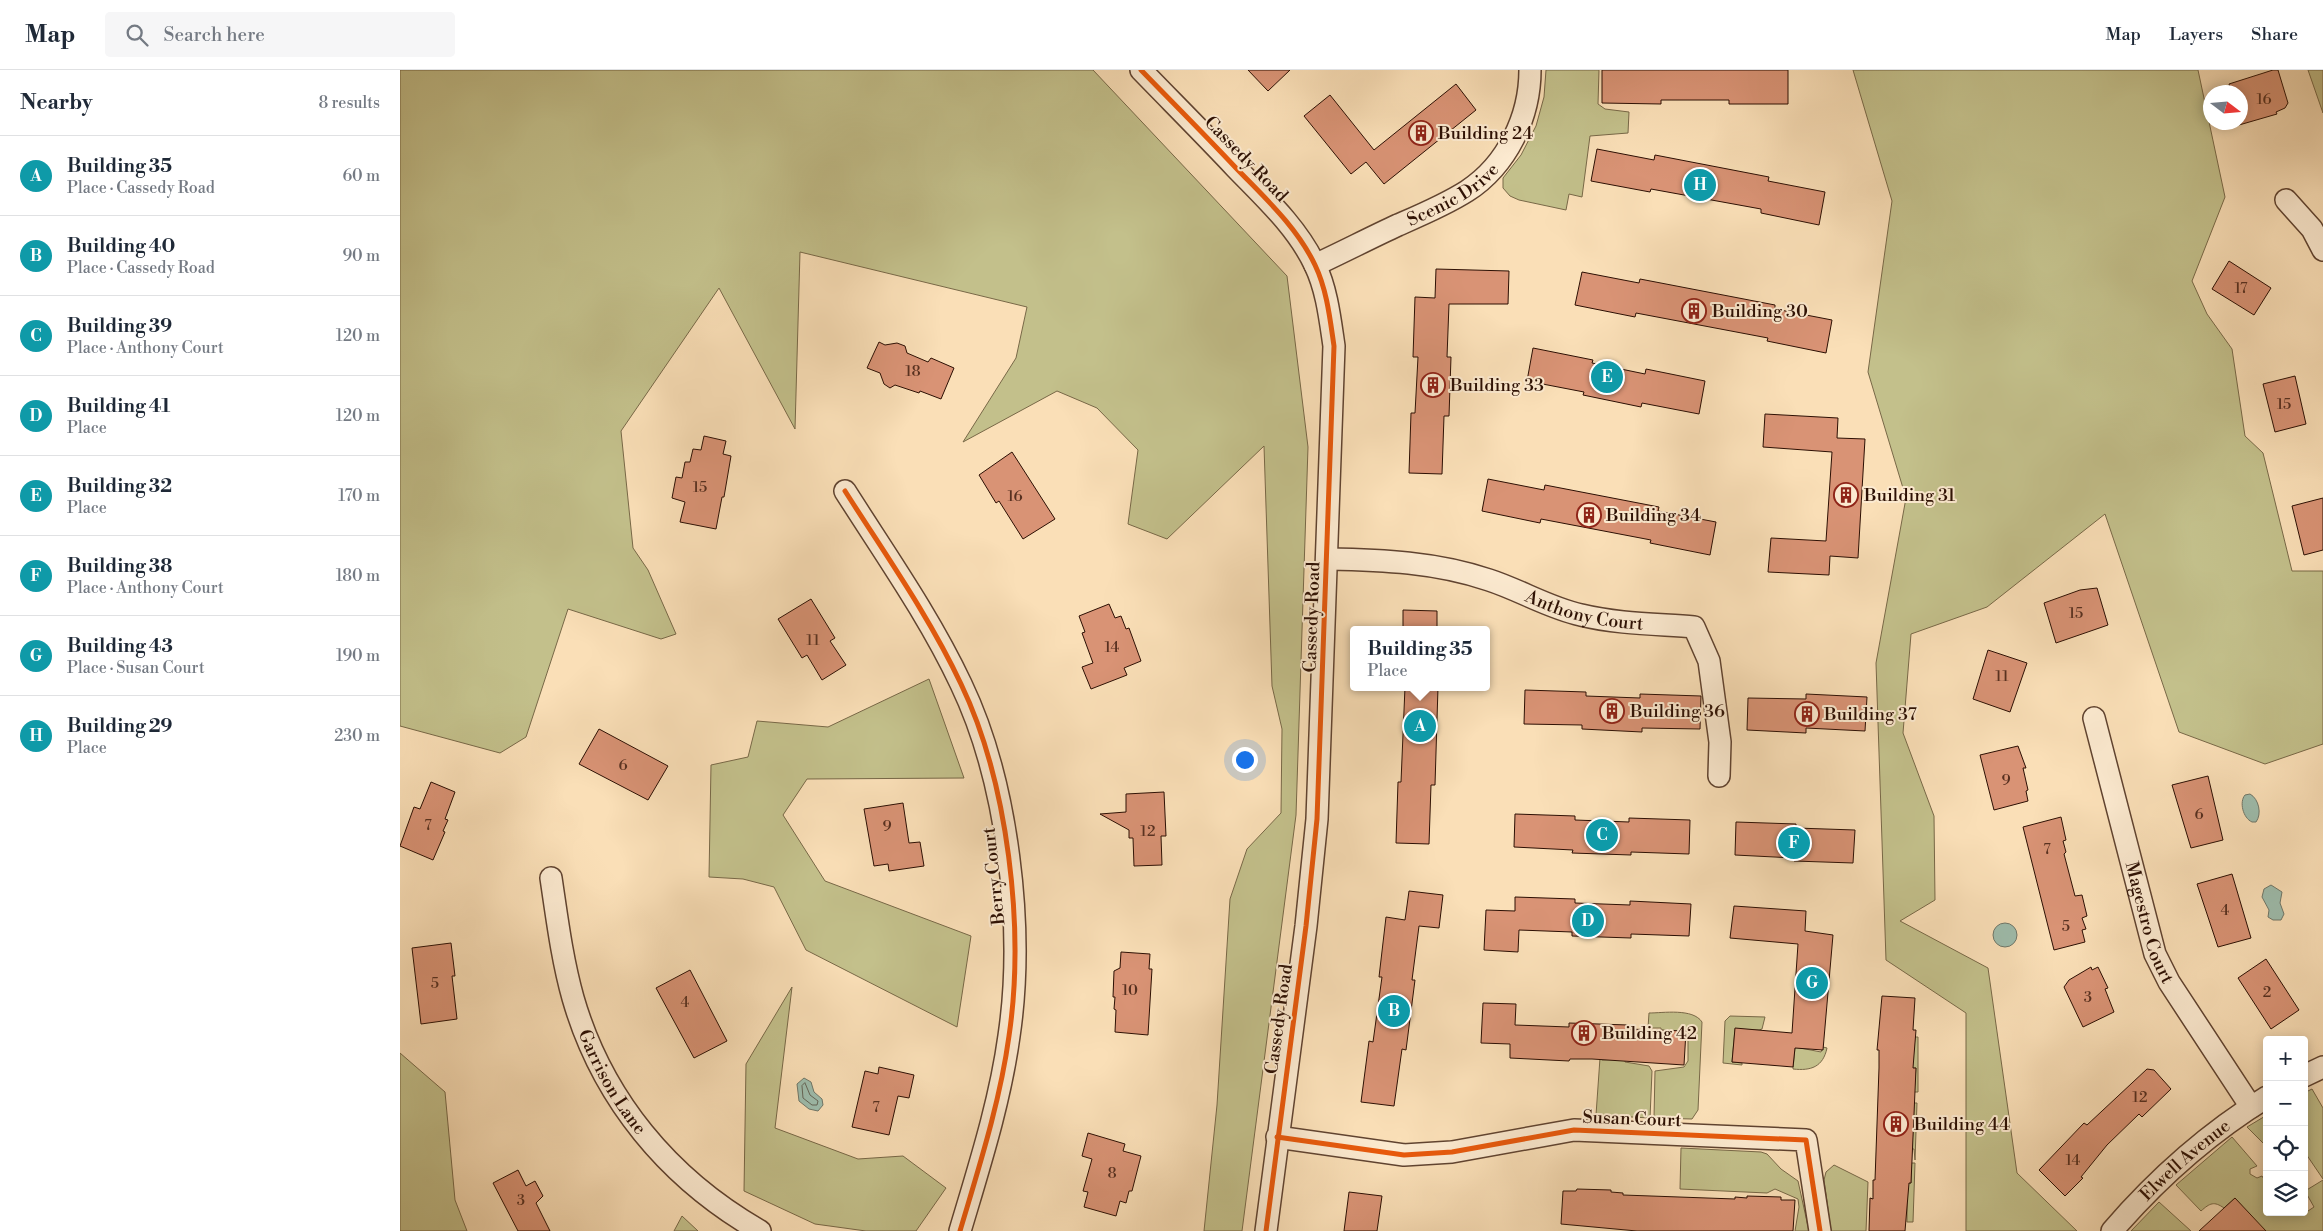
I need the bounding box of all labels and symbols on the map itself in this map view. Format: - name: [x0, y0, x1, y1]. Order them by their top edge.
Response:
- north arrow: [2203, 85, 2248, 130]
- house number: 16: [2256, 90, 2272, 109]
- street label: Cassedy Road: [1199, 111, 1293, 207]
- building icon: Building 24: [1408, 120, 1434, 146]
- place label: Building 24: [1437, 122, 1534, 145]
- street label: Scenic Drive: [1403, 158, 1504, 231]
- pin: H: [1684, 166, 1716, 204]
- house number: 17: [2234, 279, 2248, 298]
- building icon: Building 30: [1681, 298, 1707, 324]
- place label: Building 30: [1711, 300, 1808, 323]
- pin: E: [1591, 358, 1623, 396]
- house number: 18: [905, 362, 921, 381]
- building icon: Building 33: [1420, 372, 1446, 398]
- place label: Building 33: [1449, 374, 1544, 397]
- house number: 15: [2277, 395, 2291, 414]
- house number: 15: [693, 478, 707, 497]
- building icon: Building 31: [1833, 482, 1859, 508]
- place label: Building 31: [1863, 484, 1956, 507]
- house number: 16: [1007, 487, 1023, 506]
- building icon: Building 34: [1576, 502, 1602, 528]
- place label: Building 34: [1605, 504, 1701, 527]
- street label: Cassedy Road: [1299, 560, 1325, 673]
- street label: Anthony Court: [1521, 584, 1645, 635]
- house number: 15: [2069, 604, 2083, 623]
- house number: 11: [806, 631, 820, 650]
- house number: 14: [1105, 638, 1119, 657]
- house number: 11: [1995, 667, 2009, 686]
- building icon: Building 36: [1599, 698, 1625, 724]
- place label: Building 36: [1629, 700, 1725, 723]
- building icon: Building 37: [1794, 701, 1820, 727]
- place label: Building 37: [1823, 703, 1917, 726]
- pin: A: [1404, 707, 1436, 745]
- your location: [1232, 747, 1258, 773]
- house number: 6: [618, 756, 628, 775]
- house number: 9: [2001, 771, 2011, 790]
- house number: 6: [2194, 805, 2204, 824]
- house number: 7: [424, 816, 432, 835]
- pin: C: [1586, 816, 1618, 854]
- house number: 9: [882, 817, 892, 836]
- house number: 12: [1140, 822, 1156, 841]
- pin: F: [1778, 824, 1810, 862]
- street label: Berry Court: [977, 825, 1011, 927]
- house number: 7: [2043, 840, 2051, 859]
- street label: Magestro Court: [2120, 859, 2180, 988]
- house number: 4: [2221, 901, 2230, 920]
- pin: D: [1572, 902, 1604, 940]
- house number: 5: [2062, 917, 2070, 936]
- street label: Cassedy Road: [1260, 962, 1298, 1076]
- pin: G: [1796, 964, 1828, 1002]
- house number: 5: [431, 974, 439, 993]
- house number: 10: [1122, 981, 1138, 1000]
- house number: 2: [2263, 983, 2271, 1002]
- house number: 3: [2084, 988, 2092, 1007]
- pin: B: [1378, 992, 1410, 1030]
- house number: 4: [681, 993, 690, 1012]
- building icon: Building 42: [1571, 1020, 1597, 1046]
- place label: Building 42: [1601, 1022, 1697, 1045]
- street label: Garrison Lane: [573, 1026, 652, 1139]
- house number: 12: [2132, 1088, 2148, 1107]
- house number: 7: [872, 1098, 880, 1117]
- street label: Susan Court: [1582, 1106, 1683, 1132]
- building icon: Building 44: [1883, 1111, 1909, 1137]
- place label: Building 44: [1913, 1113, 2010, 1136]
- street label: Elwell Avenue: [2135, 1114, 2235, 1206]
- house number: 14: [2066, 1151, 2080, 1170]
- house number: 8: [1107, 1164, 1117, 1183]
- house number: 3: [517, 1191, 525, 1210]

